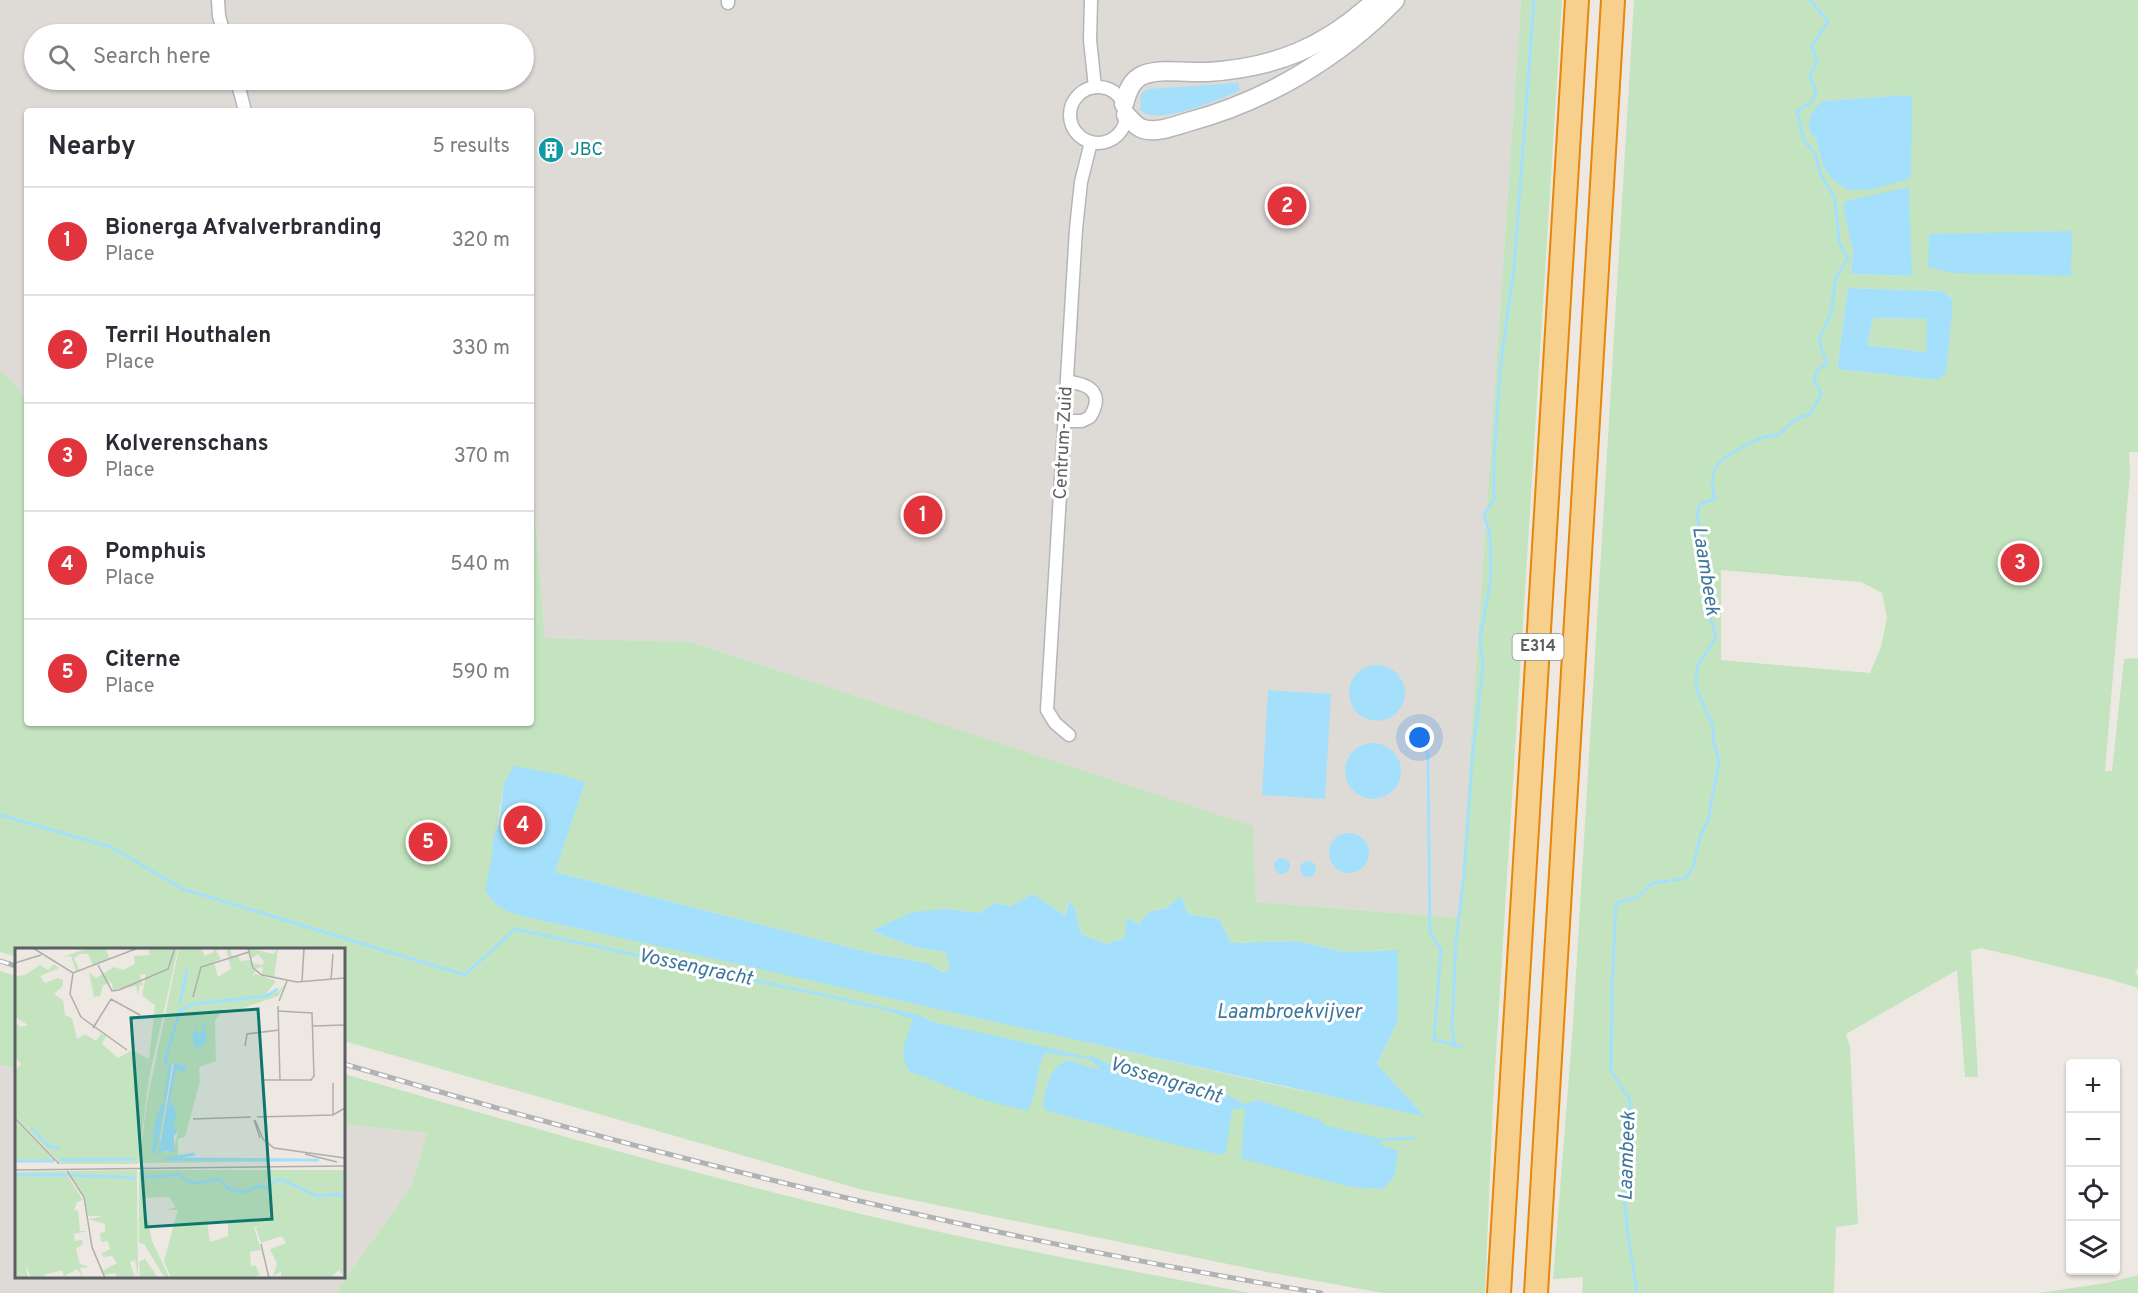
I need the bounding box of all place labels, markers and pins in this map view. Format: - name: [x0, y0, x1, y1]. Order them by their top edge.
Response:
- building icon: JBC: [536, 135, 566, 165]
- place label: JBC: [570, 139, 603, 162]
- pin: 2: [1268, 184, 1306, 228]
- pin: 1: [904, 492, 942, 538]
- pin: 3: [2000, 540, 2040, 586]
- pin: 4: [504, 802, 542, 848]
- pin: 5: [408, 820, 448, 864]

